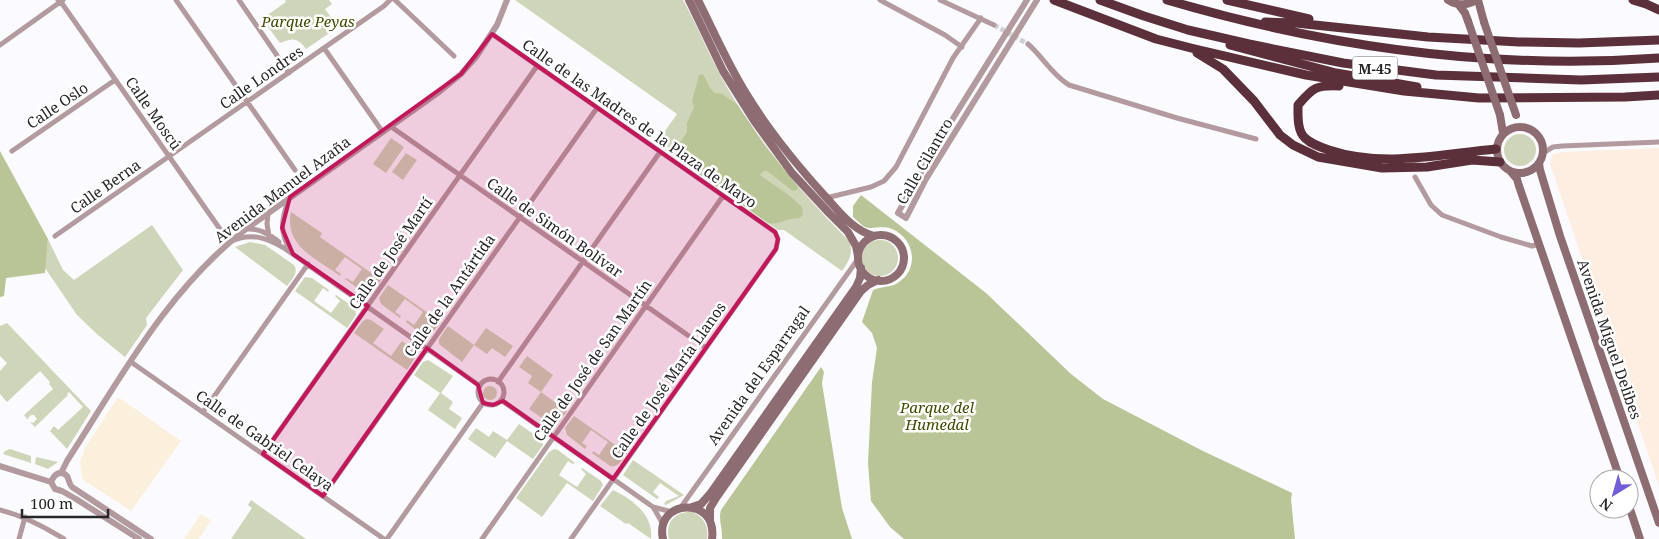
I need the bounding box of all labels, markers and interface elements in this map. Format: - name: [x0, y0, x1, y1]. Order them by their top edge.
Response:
- park label: Parque Peyas: [260, 11, 355, 31]
- street label: Calle de las Madres de la Plaza de Mayo: [519, 34, 761, 212]
- street label: Calle Londres: [215, 41, 307, 113]
- road number: M-45: [1352, 56, 1398, 80]
- street label: Calle Moscú: [121, 72, 187, 154]
- street label: Calle Oslo: [22, 77, 92, 133]
- street label: Calle Cilantro: [891, 114, 957, 208]
- street label: Avenida Manuel Azaña: [210, 131, 354, 247]
- street label: Calle Berna: [66, 154, 144, 218]
- street label: Calle de Simón Bolívar: [483, 172, 627, 282]
- street label: Calle de José Martí: [344, 193, 436, 313]
- street label: Calle de la Antártida: [399, 230, 499, 360]
- street label: Avenida Miguel Delibes: [1573, 256, 1647, 422]
- street label: Calle de José de San Martín: [528, 275, 656, 445]
- street label: Calle de José María Llanos: [606, 297, 730, 462]
- street label: Avenida del Esparragal: [702, 301, 814, 448]
- street label: Calle de Gabriel Celaya: [192, 385, 338, 495]
- park label: Parque del Humedal: [899, 397, 974, 434]
- north arrow: [1589, 469, 1639, 519]
- scale bar: [22, 486, 109, 518]
- text: 100 m: [30, 493, 73, 513]
- text: N: [1596, 494, 1616, 516]

